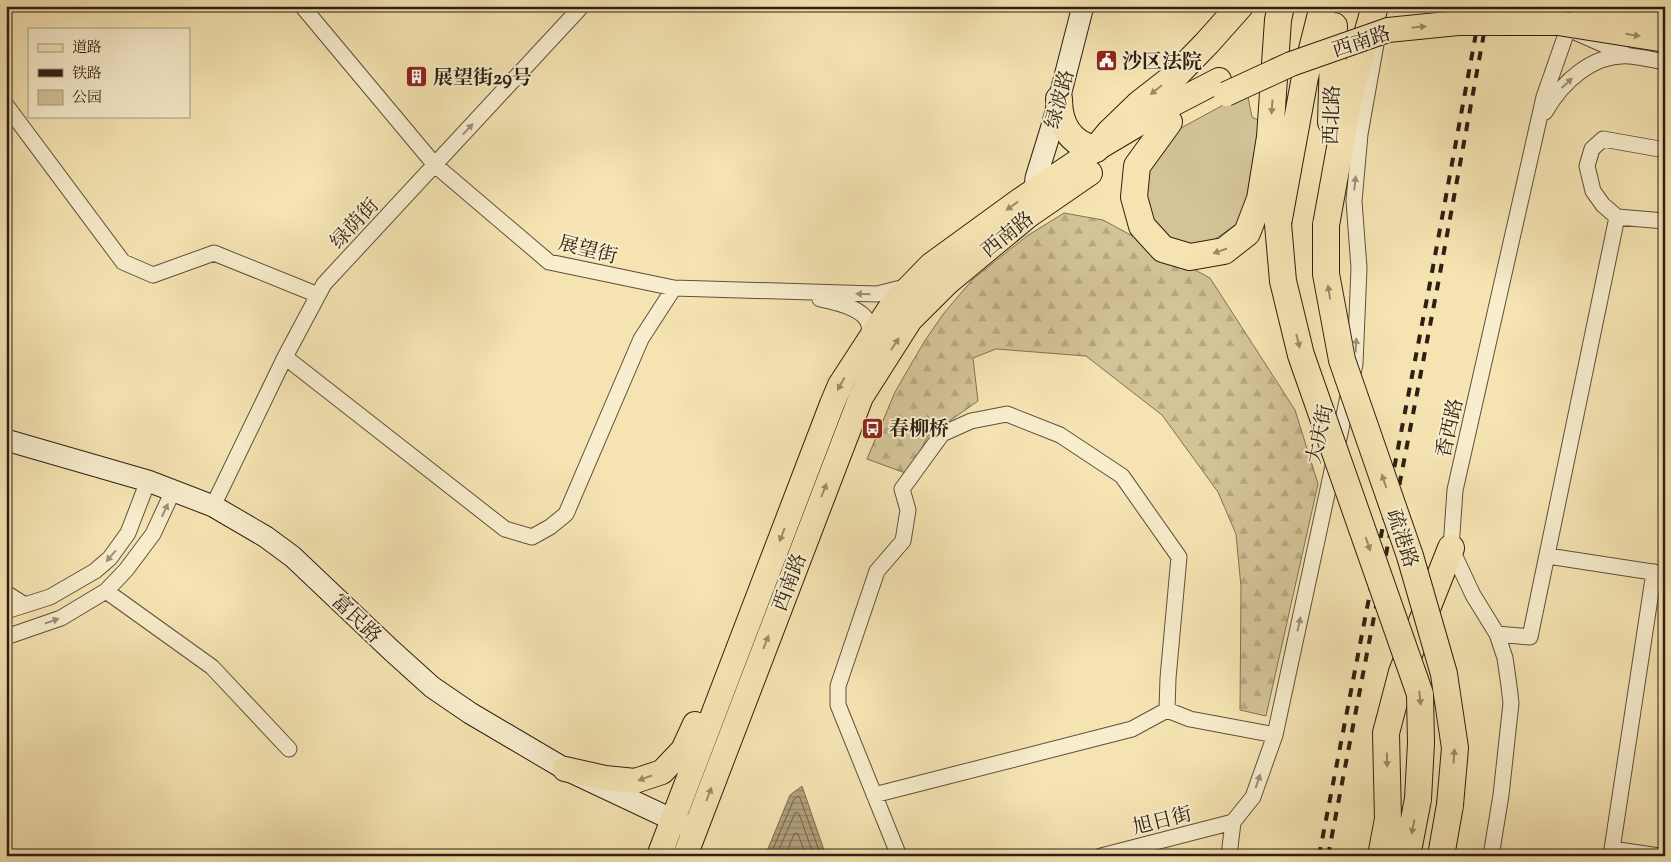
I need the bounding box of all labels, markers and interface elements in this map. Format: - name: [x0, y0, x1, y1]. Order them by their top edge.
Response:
- street label: 西南路: [1329, 20, 1395, 66]
- one-way arrow: [1412, 23, 1428, 31]
- legend: [28, 28, 190, 118]
- one-way arrow: [1626, 31, 1642, 39]
- text: 道路: [72, 38, 102, 59]
- public building icon: 沙区法院: [1094, 49, 1118, 73]
- place label: 沙区法院: [1122, 49, 1202, 78]
- text: 铁路: [72, 64, 102, 85]
- building icon: 展望街29号: [405, 65, 429, 89]
- place label: 展望街29号: [433, 65, 532, 94]
- street label: 绿波路: [1040, 67, 1083, 132]
- one-way arrow: [1561, 77, 1573, 89]
- one-way arrow: [1150, 85, 1163, 96]
- street label: 西北路: [1318, 85, 1349, 146]
- text: 公园: [72, 88, 102, 109]
- one-way arrow: [1268, 99, 1276, 115]
- one-way arrow: [462, 124, 474, 136]
- one-way arrow: [1352, 175, 1360, 191]
- street label: 绿荫街: [325, 193, 387, 257]
- one-way arrow: [1005, 201, 1019, 211]
- street label: 西南路: [976, 206, 1041, 266]
- street label: 展望街: [555, 230, 620, 273]
- one-way arrow: [1212, 247, 1227, 255]
- one-way arrow: [1325, 284, 1333, 300]
- one-way arrow: [855, 289, 871, 297]
- one-way arrow: [1294, 334, 1302, 349]
- one-way arrow: [1352, 337, 1360, 353]
- one-way arrow: [890, 338, 900, 351]
- one-way arrow: [837, 378, 846, 391]
- street label: 香西路: [1431, 396, 1472, 461]
- street label: 大庆街: [1301, 402, 1342, 467]
- bus stop icon: 春柳桥: [861, 416, 885, 440]
- place label: 春柳桥: [889, 416, 949, 445]
- one-way arrow: [1380, 473, 1388, 488]
- one-way arrow: [820, 482, 828, 497]
- one-way arrow: [161, 503, 169, 517]
- street label: 疏港路: [1378, 506, 1424, 572]
- one-way arrow: [777, 528, 785, 543]
- one-way arrow: [1365, 537, 1372, 552]
- one-way arrow: [105, 549, 117, 561]
- street label: 西南路: [767, 550, 816, 616]
- street label: 富民路: [324, 589, 387, 651]
- one-way arrow: [1295, 616, 1303, 632]
- one-way arrow: [45, 617, 60, 624]
- one-way arrow: [763, 635, 771, 649]
- one-way arrow: [1416, 690, 1424, 706]
- one-way arrow: [1450, 748, 1458, 764]
- one-way arrow: [1383, 752, 1391, 768]
- one-way arrow: [637, 774, 652, 782]
- one-way arrow: [1255, 774, 1262, 789]
- one-way arrow: [705, 787, 713, 801]
- street label: 旭日街: [1130, 801, 1195, 844]
- one-way arrow: [1408, 820, 1416, 836]

